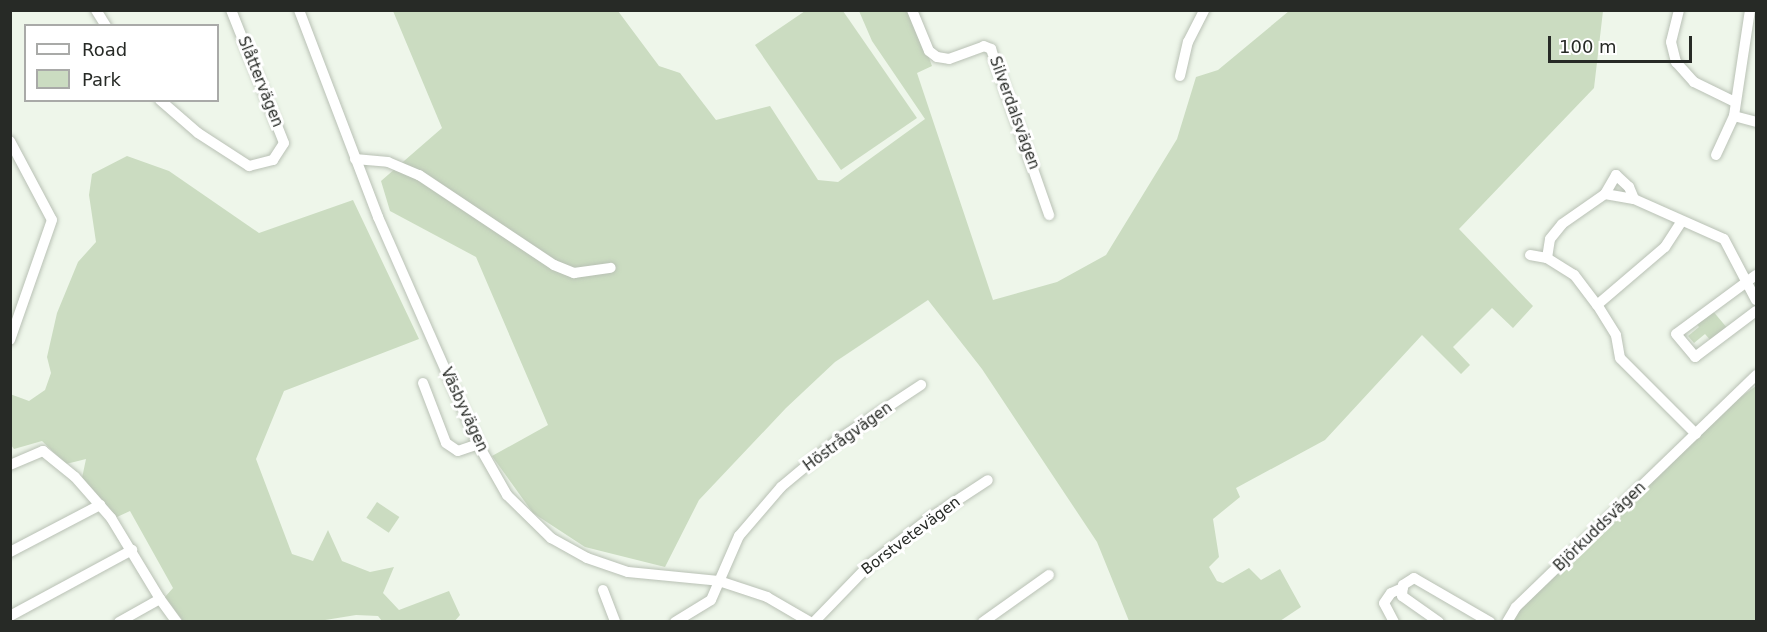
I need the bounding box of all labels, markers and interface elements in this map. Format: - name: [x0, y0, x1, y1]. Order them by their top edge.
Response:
- legend: [24, 24, 219, 102]
- scale bar: [1551, 24, 1695, 62]
- street label: Slåttervägen: [234, 34, 286, 130]
- text: 100 m: [1559, 36, 1617, 57]
- text: Road: [82, 39, 127, 60]
- street label: Silverdalsvägen: [985, 54, 1043, 172]
- text: Park: [82, 69, 121, 90]
- street label: Väsbyvägen: [437, 365, 491, 455]
- street label: Höstrågvägen: [800, 399, 896, 475]
- street label: Björkuddsvägen: [1550, 479, 1650, 575]
- street label: Borstvetevägen: [858, 493, 964, 579]

